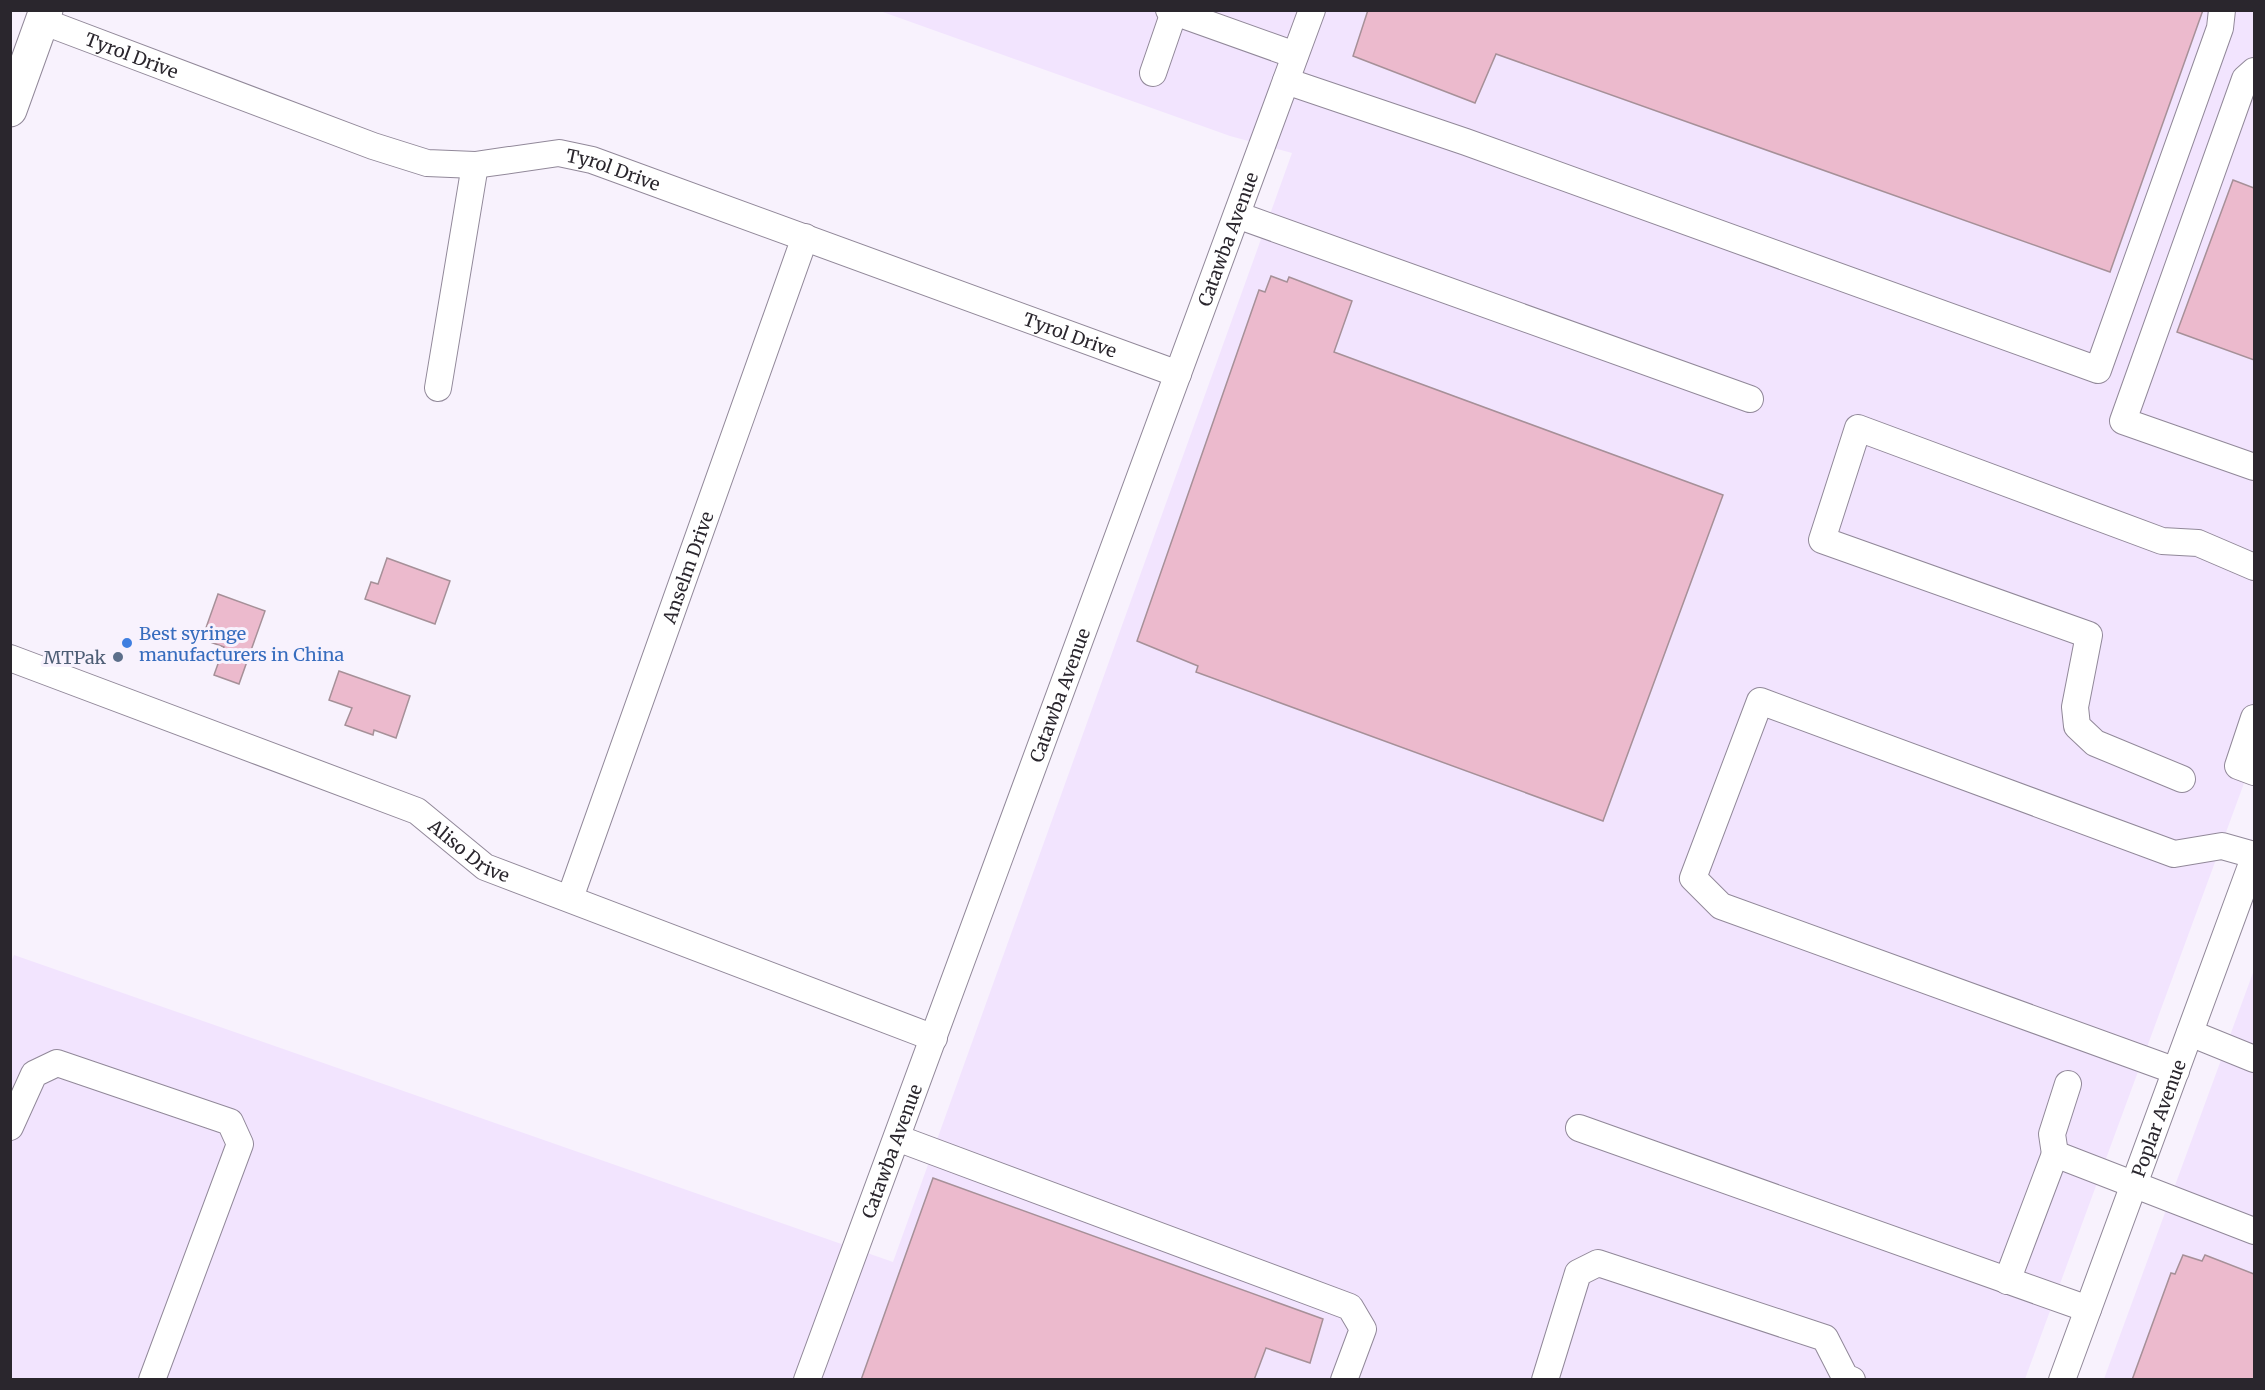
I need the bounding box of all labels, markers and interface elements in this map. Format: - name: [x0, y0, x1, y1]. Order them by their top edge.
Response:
- street label: Tyrol Drive: [82, 27, 182, 83]
- street label: Tyrol Drive: [564, 143, 663, 195]
- street label: Catawba Avenue: [1192, 169, 1263, 309]
- street label: Tyrol Drive: [1020, 307, 1120, 362]
- street label: Anselm Drive: [657, 508, 718, 627]
- place label: Best syringe manufacturers in China: [139, 622, 344, 666]
- street label: Catawba Avenue: [1024, 625, 1095, 765]
- marker: Best syringe manufacturers in China: [120, 636, 134, 650]
- place label: MTPak: [44, 646, 107, 669]
- marker: MTPak: [111, 650, 125, 664]
- street label: Aliso Drive: [423, 813, 513, 887]
- street label: Poplar Avenue: [2126, 1056, 2190, 1180]
- street label: Catawba Avenue: [856, 1081, 927, 1221]

